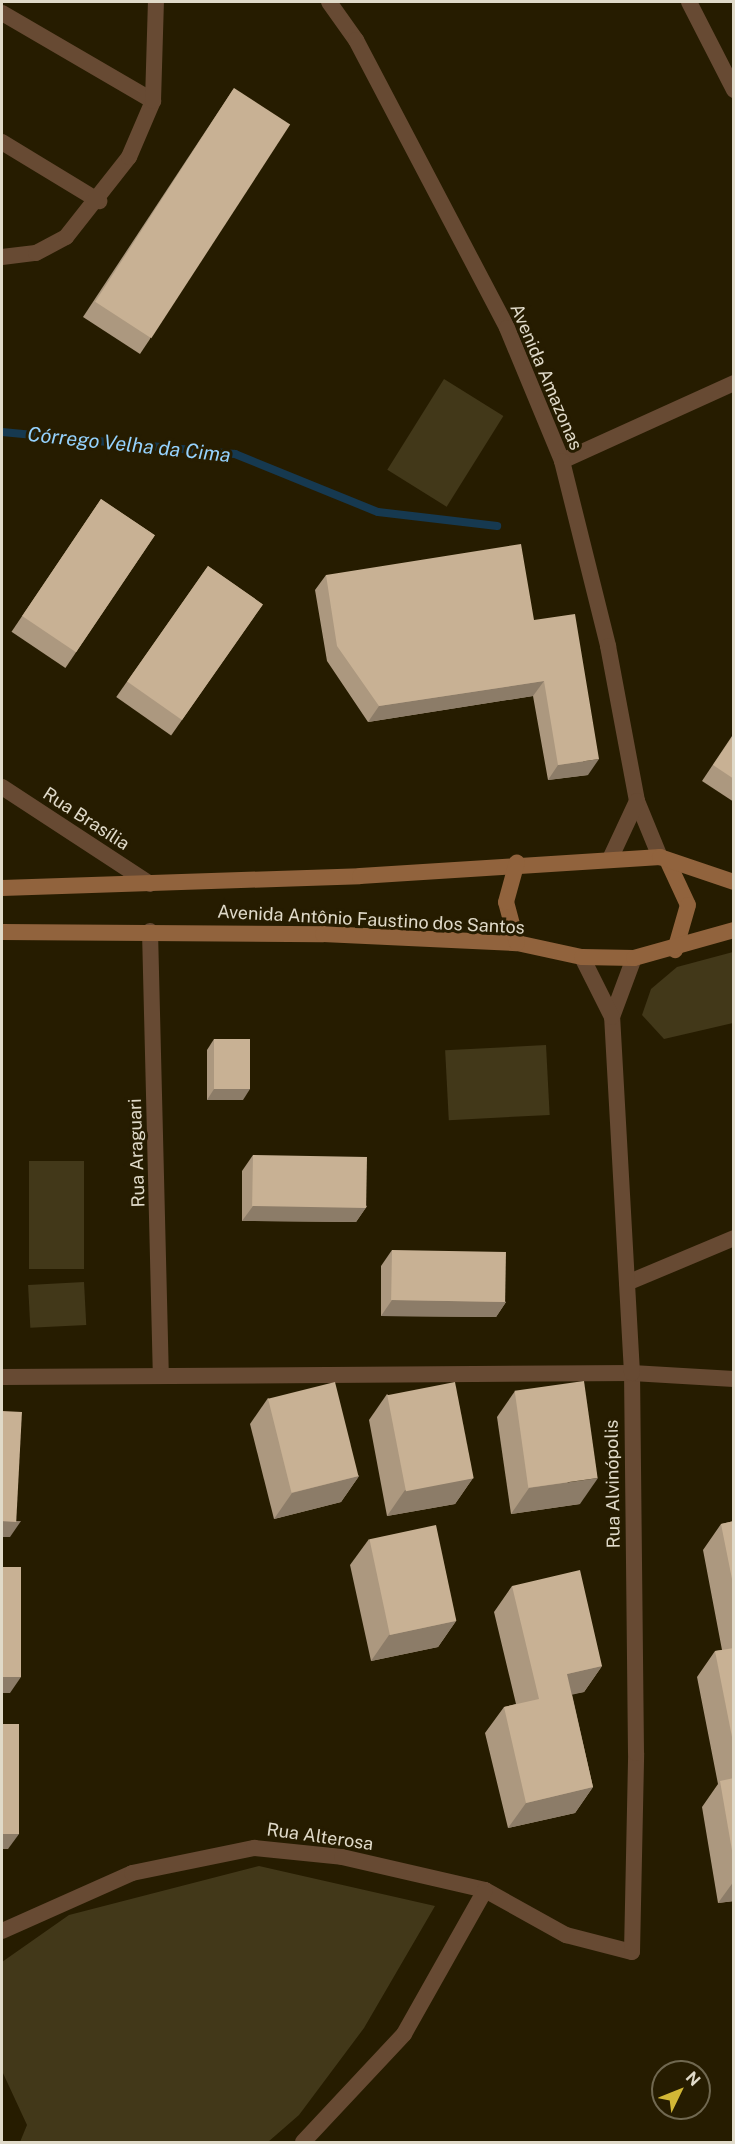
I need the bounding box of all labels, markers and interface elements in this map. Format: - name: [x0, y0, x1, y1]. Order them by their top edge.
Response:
- street label: Avenida Amazonas: [505, 301, 587, 453]
- water label: Córrego Velha da Cima: [26, 422, 232, 468]
- street label: Rua Brasília: [39, 783, 133, 855]
- street label: Avenida Antônio Faustino dos Santos: [216, 901, 526, 939]
- street label: Rua Araguari: [124, 1098, 150, 1208]
- street label: Rua Alvinópolis: [601, 1419, 625, 1549]
- street label: Rua Alterosa: [265, 1819, 375, 1855]
- north arrow: [651, 2060, 711, 2120]
- text: N: [682, 2068, 704, 2090]

